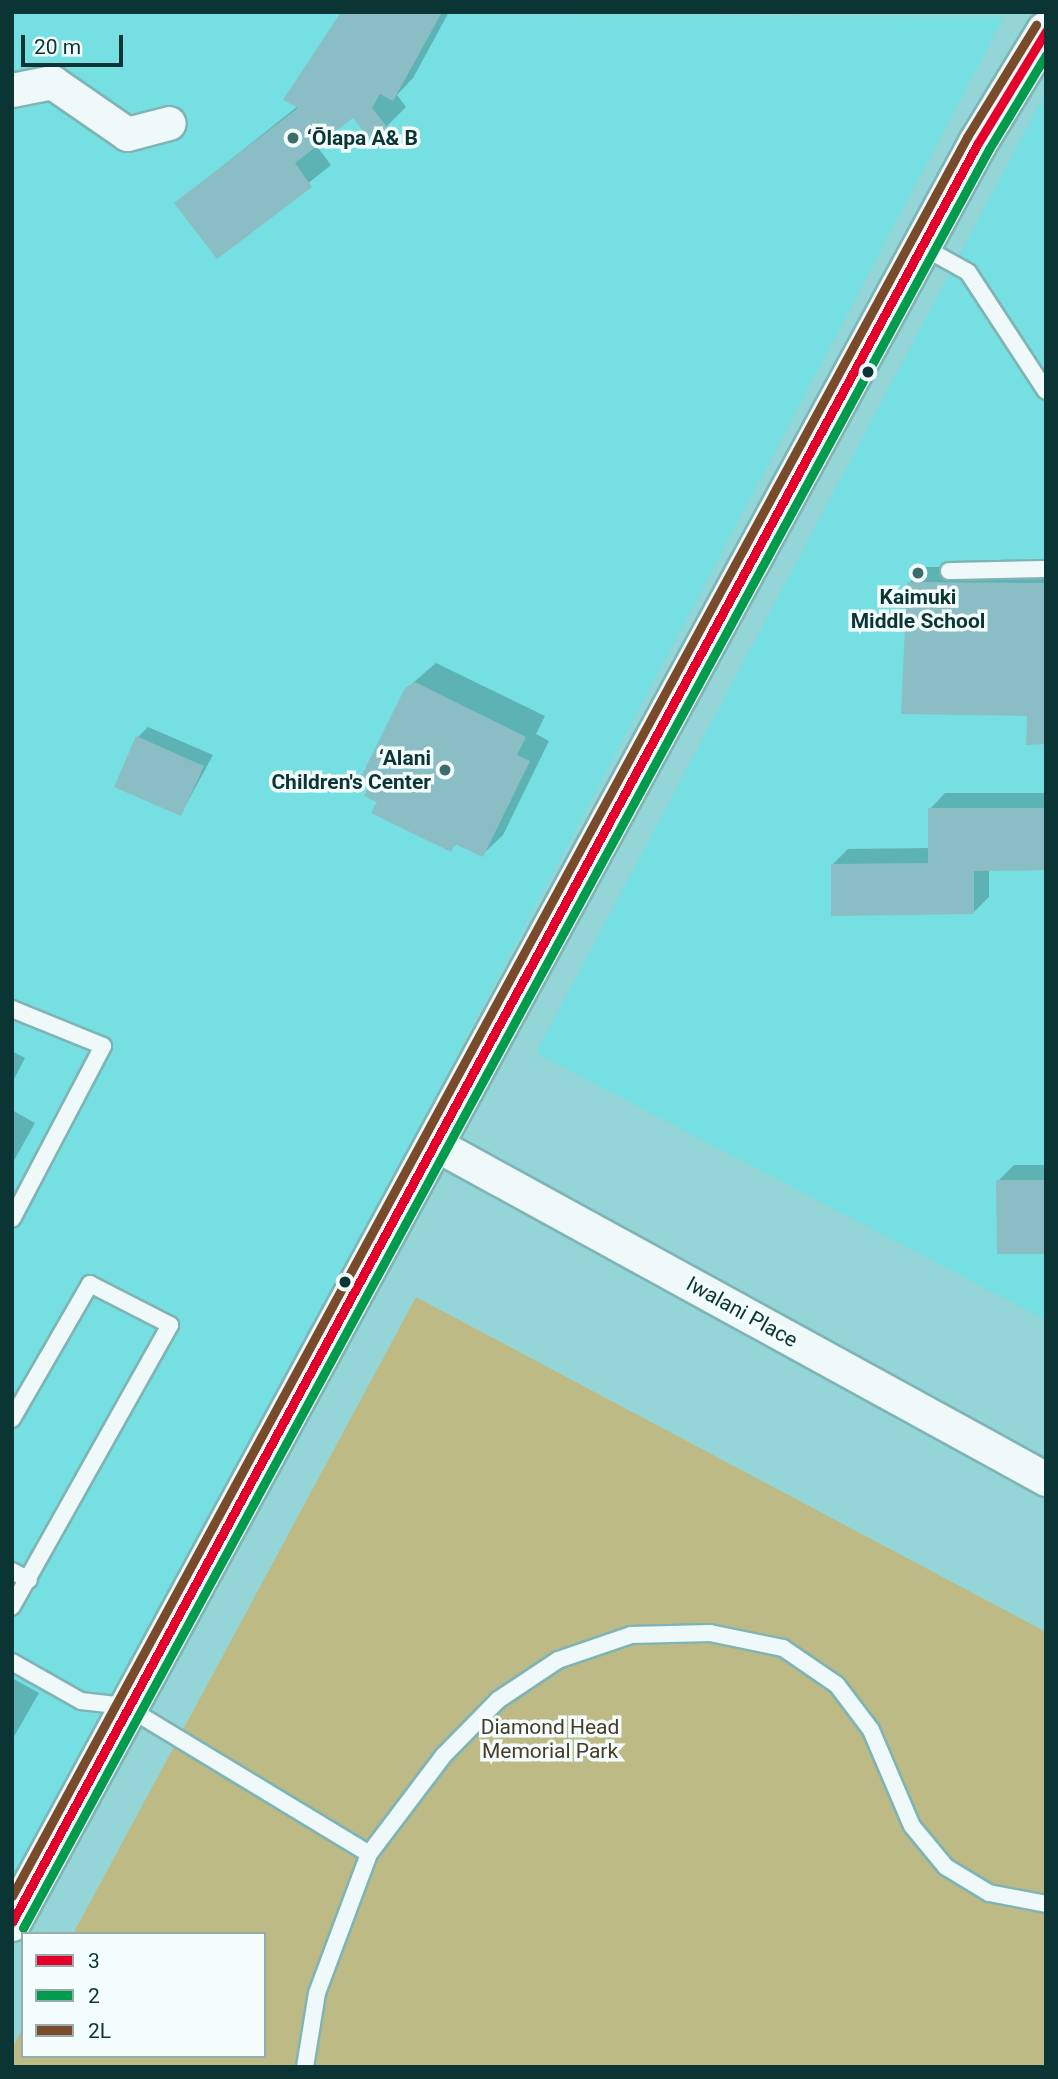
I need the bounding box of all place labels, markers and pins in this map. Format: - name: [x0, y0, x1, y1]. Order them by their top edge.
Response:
- place label: ‘Ōlapa A& B: [307, 125, 418, 151]
- marker: ‘Ōlapa A& B: [285, 130, 301, 146]
- unlabelled marker: [861, 365, 875, 379]
- marker: Kaimuki Middle School: [910, 565, 926, 581]
- place label: Kaimuki Middle School: [851, 584, 985, 634]
- place label: ‘Alani Children's Center: [271, 745, 431, 795]
- marker: ‘Alani Children's Center: [437, 762, 453, 778]
- unlabelled marker: [338, 1275, 352, 1289]

